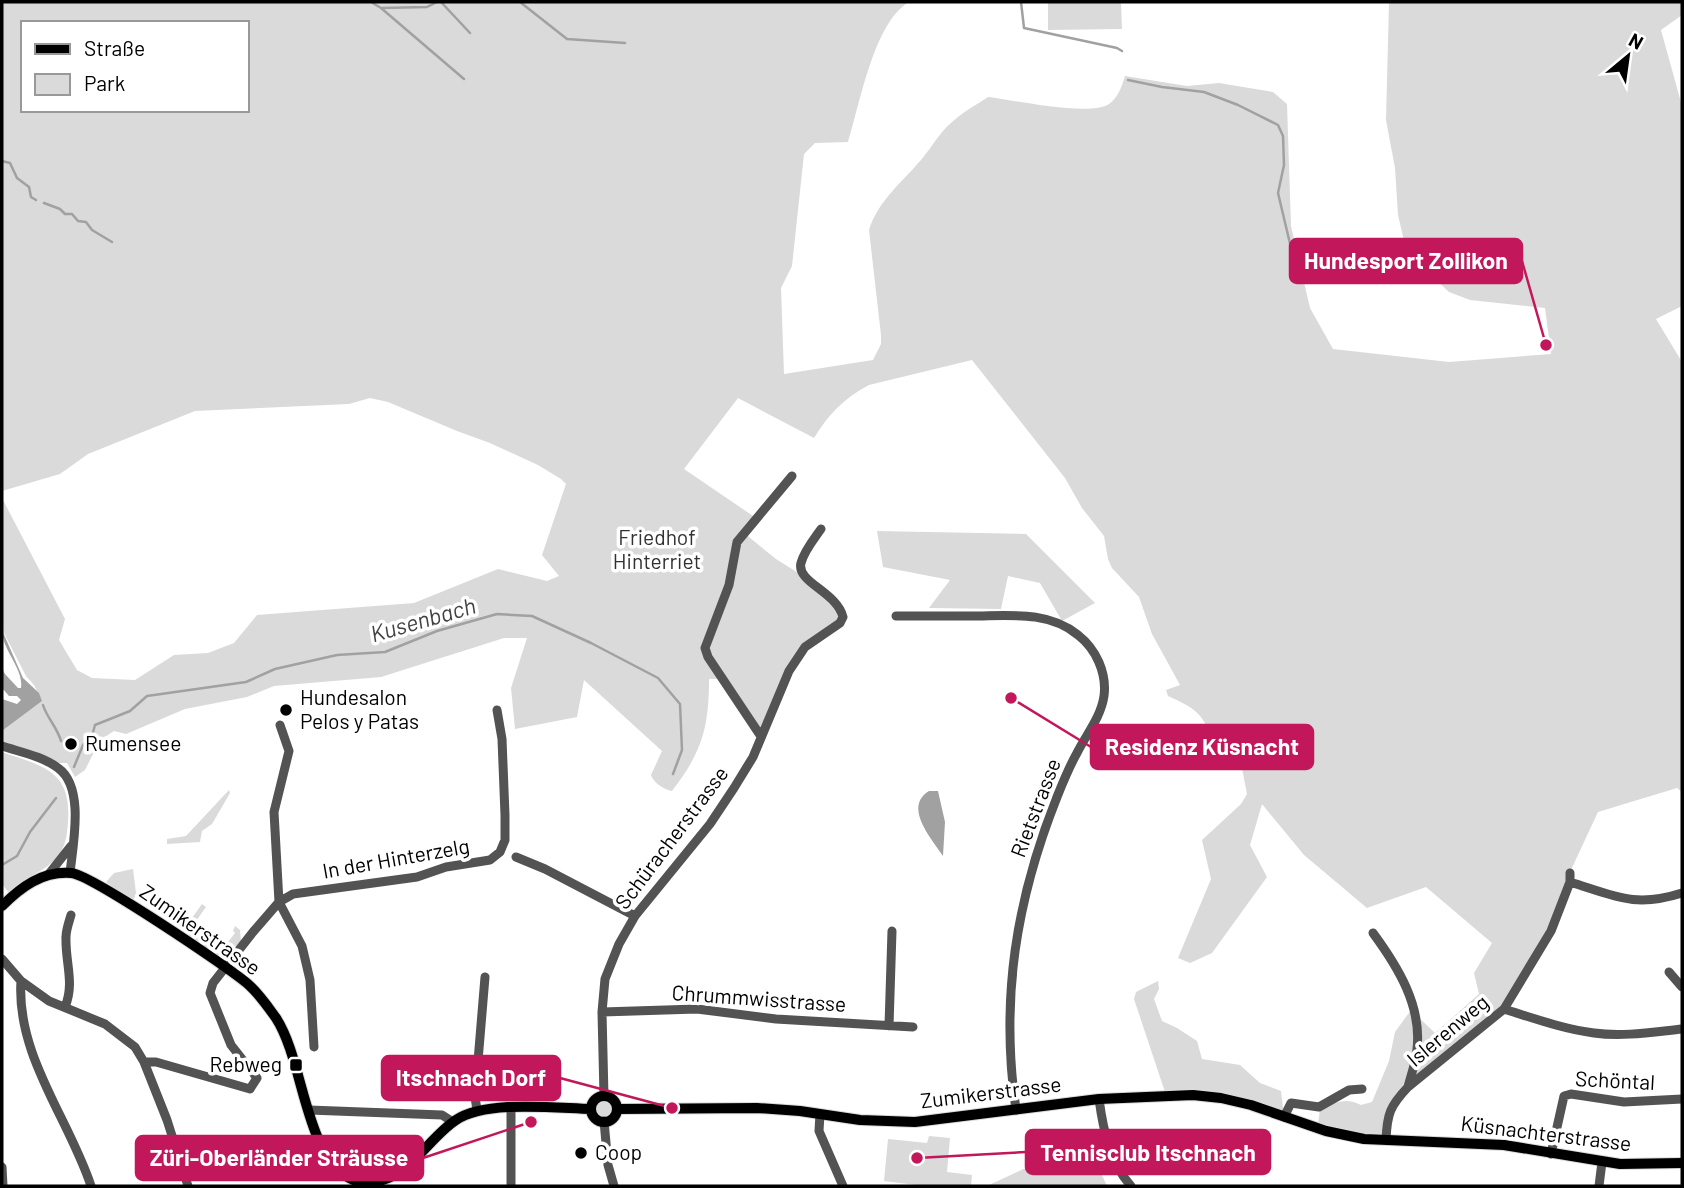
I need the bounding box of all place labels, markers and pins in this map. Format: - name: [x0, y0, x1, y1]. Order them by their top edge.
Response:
- callout: Hundesport Zollikon: [1290, 239, 1522, 283]
- place label: Hundesalon Pelos y Patas: [300, 684, 419, 733]
- marker: Hundesalon Pelos y Patas: [278, 702, 294, 718]
- callout: Residenz Küsnacht: [1091, 725, 1313, 769]
- place label: Rumensee: [85, 730, 181, 755]
- marker: Rumensee: [63, 736, 79, 752]
- place label: Rebweg: [210, 1051, 282, 1076]
- callout: Itschnach Dorf: [382, 1056, 560, 1100]
- marker: Rebweg: [288, 1057, 304, 1073]
- callout: Tennisclub Itschnach: [1026, 1130, 1270, 1174]
- callout: Züri-Oberländer Sträusse: [136, 1136, 423, 1180]
- place label: Coop: [595, 1139, 642, 1164]
- marker: Coop: [573, 1145, 589, 1161]

